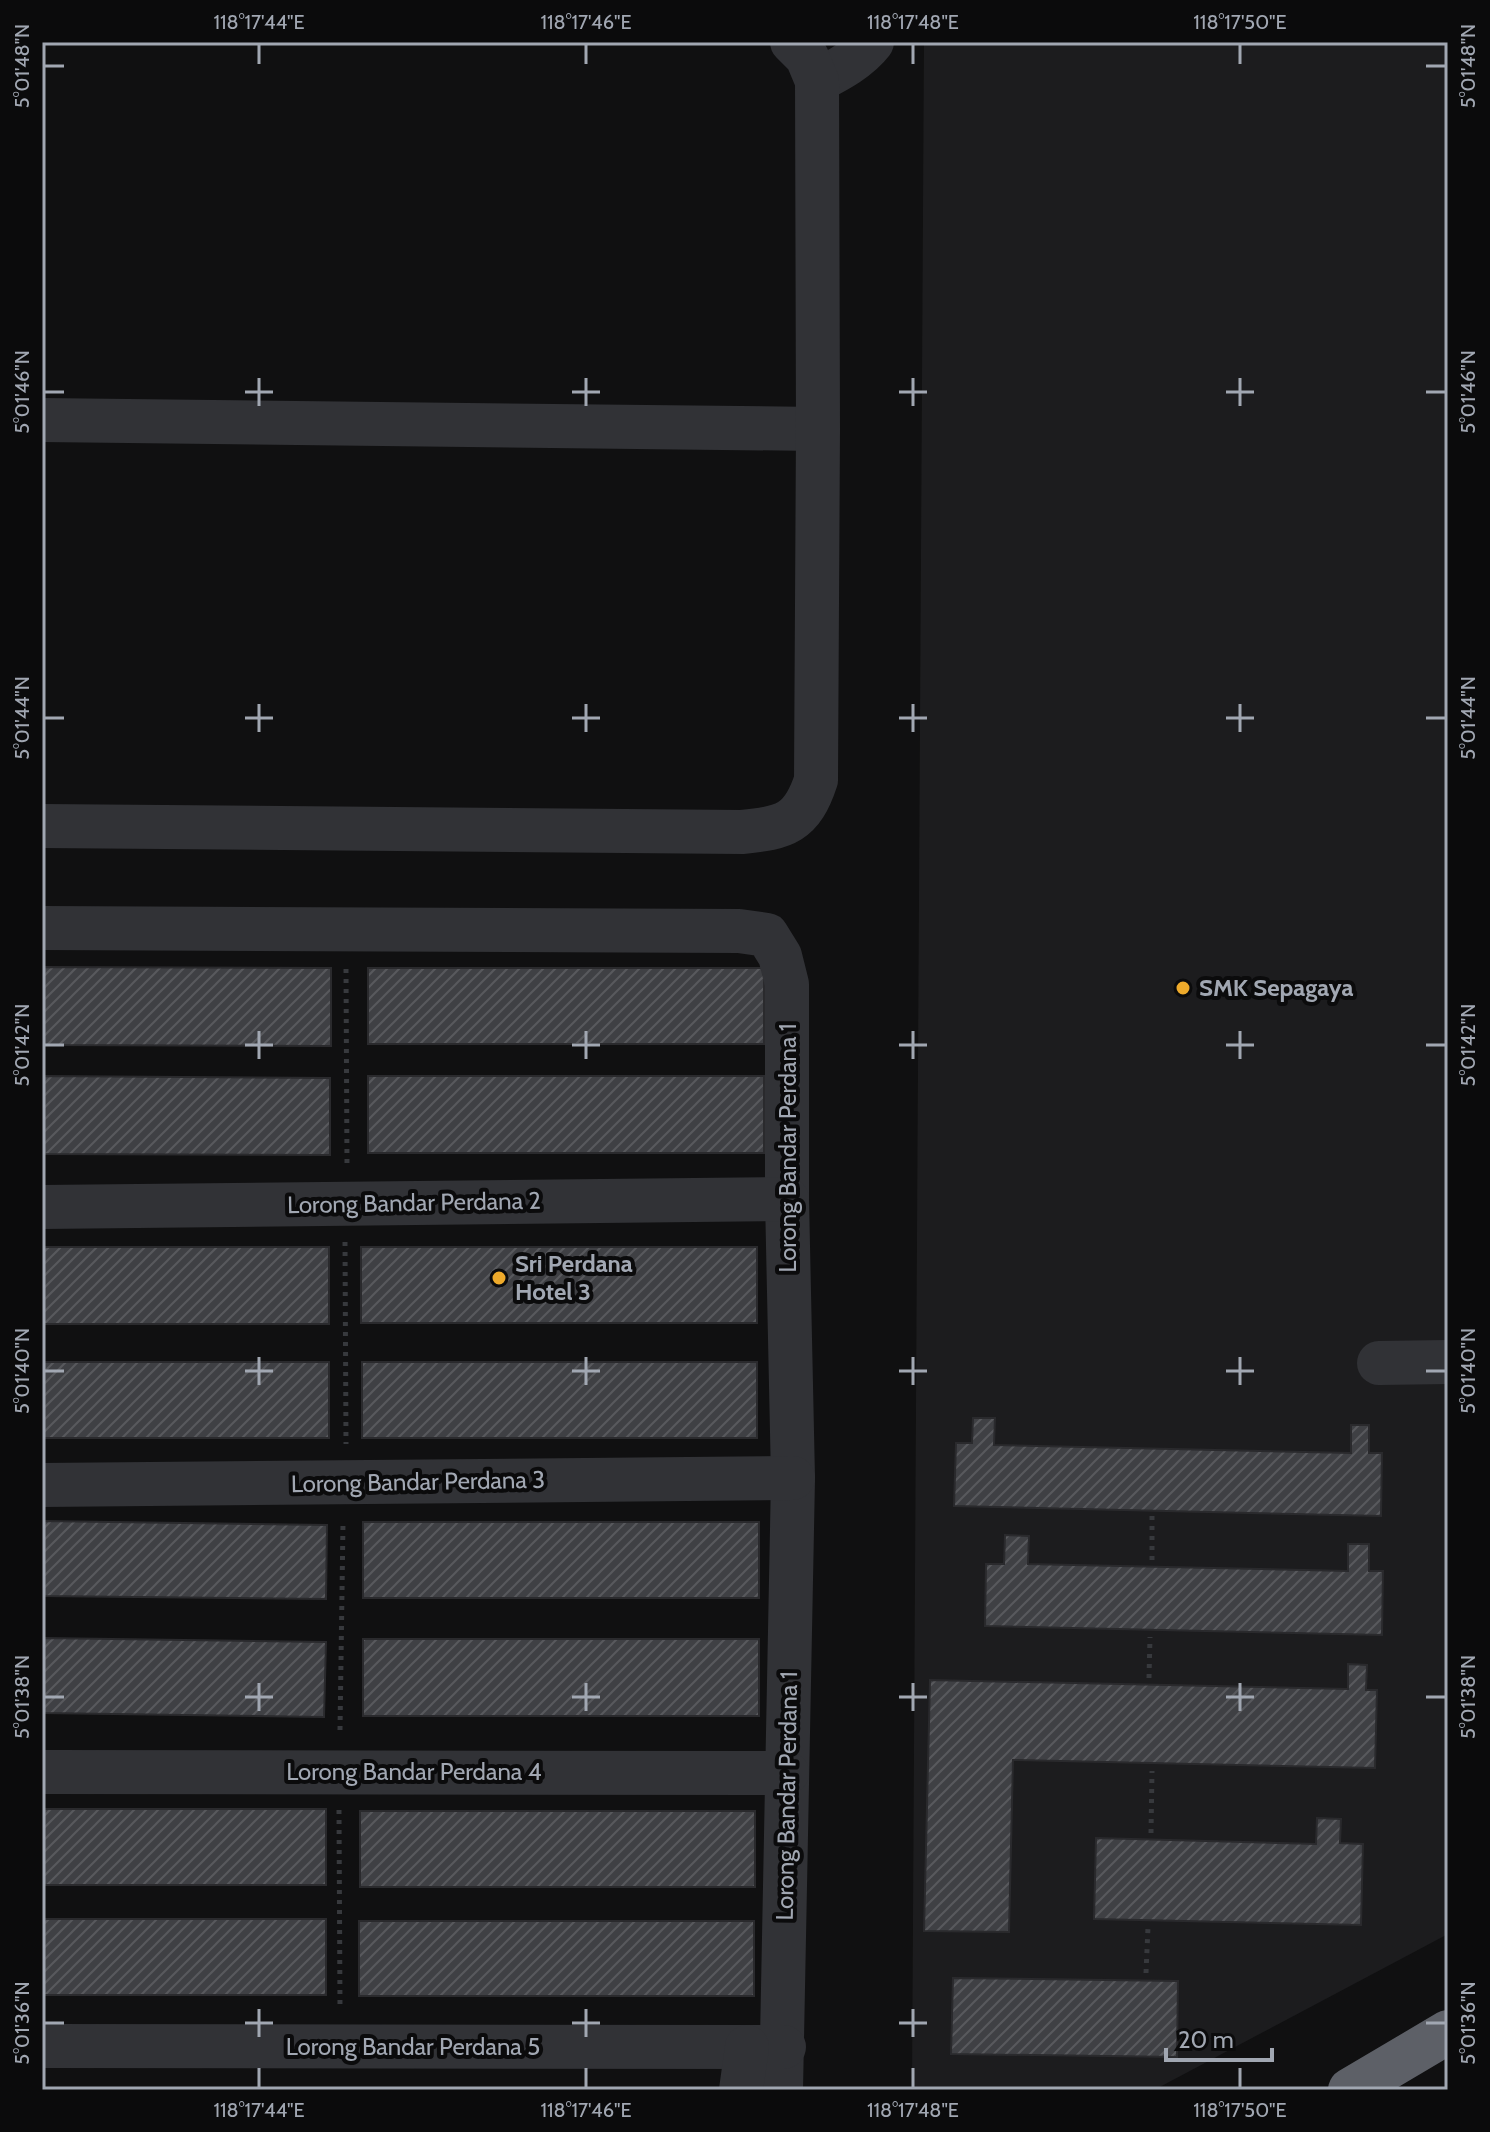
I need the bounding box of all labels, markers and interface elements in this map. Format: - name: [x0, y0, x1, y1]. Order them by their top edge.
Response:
- text: 118°17'44"E: [213, 10, 305, 34]
- text: 118°17'46"E: [540, 10, 632, 34]
- text: 118°17'48"E: [867, 10, 959, 34]
- text: 118°17'50"E: [1193, 10, 1287, 34]
- text: 5°01'48"N: [10, 24, 34, 108]
- text: 5°01'48"N: [1456, 24, 1480, 108]
- text: 5°01'46"N: [10, 350, 34, 434]
- text: 5°01'46"N: [1456, 350, 1480, 434]
- text: 5°01'44"N: [10, 676, 34, 760]
- text: 5°01'44"N: [1456, 676, 1480, 760]
- place label: SMK Sepagaya: [1199, 973, 1353, 1002]
- marker: SMK Sepagaya: [1174, 979, 1192, 997]
- text: 5°01'42"N: [10, 1004, 34, 1086]
- text: 5°01'42"N: [1456, 1004, 1480, 1086]
- street label: Lorong Bandar Perdana 1: [773, 1023, 802, 1273]
- street label: Lorong Bandar Perdana 2: [287, 1186, 541, 1219]
- place label: Sri Perdana Hotel 3: [515, 1249, 633, 1306]
- marker: Sri Perdana Hotel 3: [490, 1269, 508, 1287]
- text: 5°01'40"N: [10, 1328, 34, 1414]
- text: 5°01'40"N: [1456, 1328, 1480, 1414]
- street label: Lorong Bandar Perdana 3: [291, 1465, 545, 1498]
- text: 5°01'38"N: [10, 1655, 34, 1739]
- text: 5°01'38"N: [1456, 1655, 1480, 1739]
- street label: Lorong Bandar Perdana 1: [770, 1671, 803, 1921]
- street label: Lorong Bandar Perdana 4: [286, 1757, 542, 1786]
- text: 5°01'36"N: [10, 1981, 34, 2065]
- text: 5°01'36"N: [1456, 1981, 1480, 2065]
- scale bar: [1166, 2012, 1272, 2062]
- text: 20 m: [1178, 2025, 1234, 2054]
- street label: Lorong Bandar Perdana 5: [286, 2032, 540, 2061]
- text: 118°17'44"E: [213, 2098, 305, 2122]
- text: 118°17'46"E: [540, 2098, 632, 2122]
- text: 118°17'48"E: [867, 2098, 959, 2122]
- text: 118°17'50"E: [1193, 2098, 1287, 2122]

